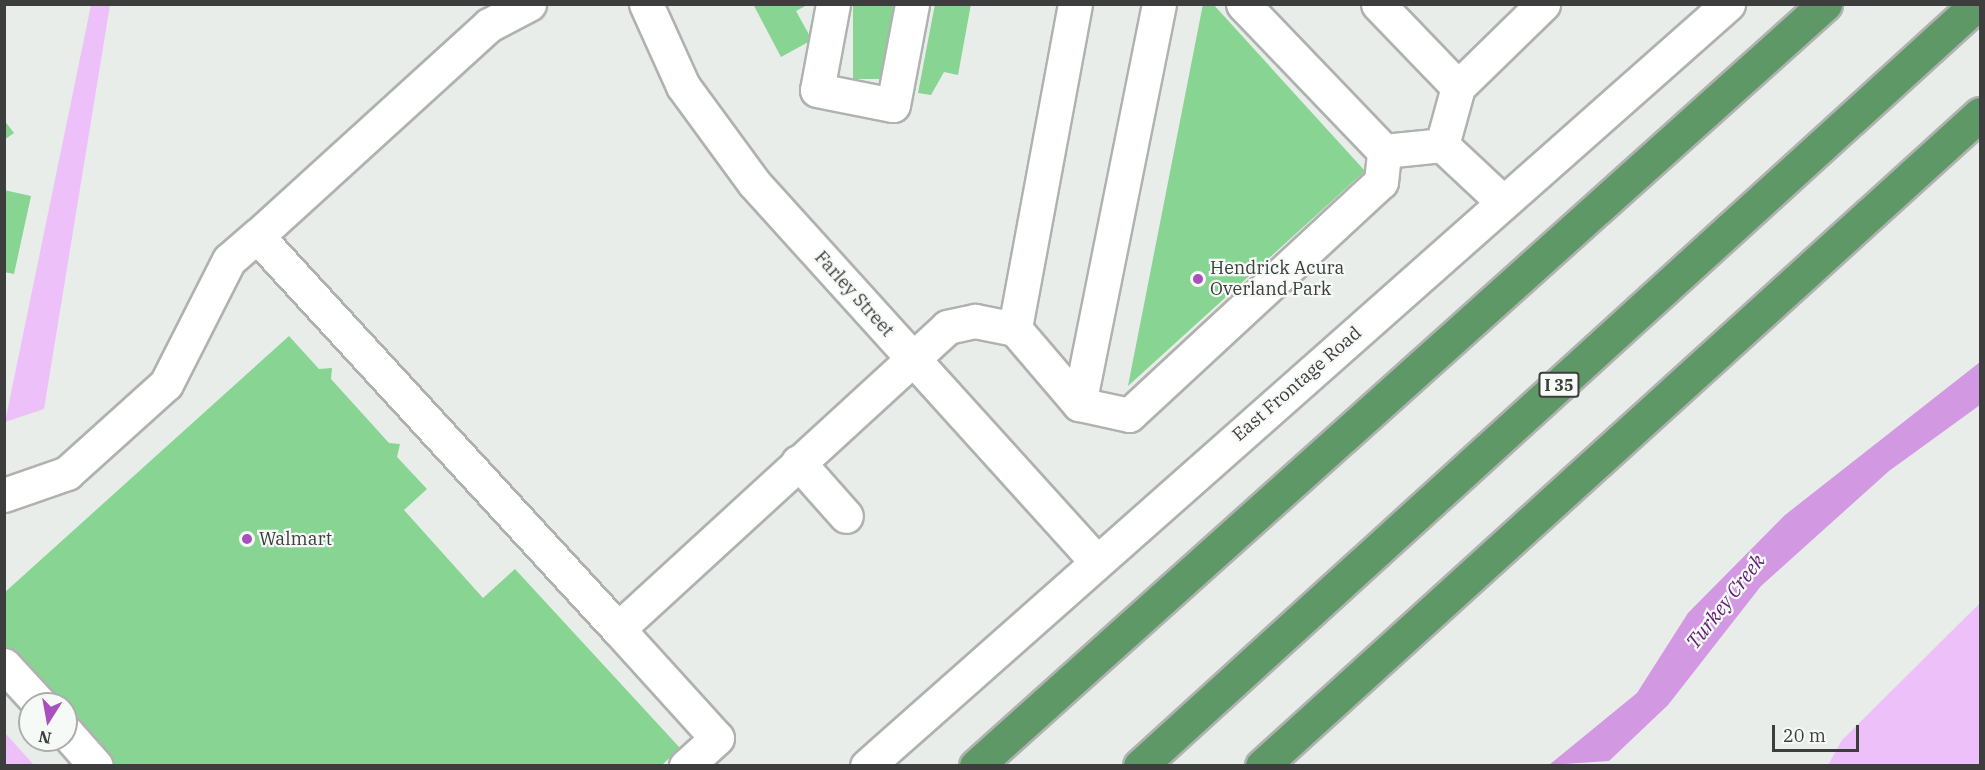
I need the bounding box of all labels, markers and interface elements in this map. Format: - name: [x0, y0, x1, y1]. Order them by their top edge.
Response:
- street label: Farley Street: [810, 247, 898, 341]
- place label: Hendrick Acura Overland Park: [1210, 258, 1344, 300]
- marker: Hendrick Acura Overland Park: [1191, 272, 1205, 286]
- street label: East Frontage Road: [1228, 322, 1366, 446]
- road number: I 35: [1538, 372, 1580, 398]
- place label: Walmart: [259, 528, 332, 550]
- marker: Walmart: [240, 532, 254, 546]
- water label: Turkey Creek: [1681, 549, 1769, 653]
- north arrow: [18, 692, 78, 752]
- scale bar: [1775, 713, 1862, 751]
- text: 20 m: [1783, 724, 1826, 747]
- text: N: [37, 727, 53, 749]

